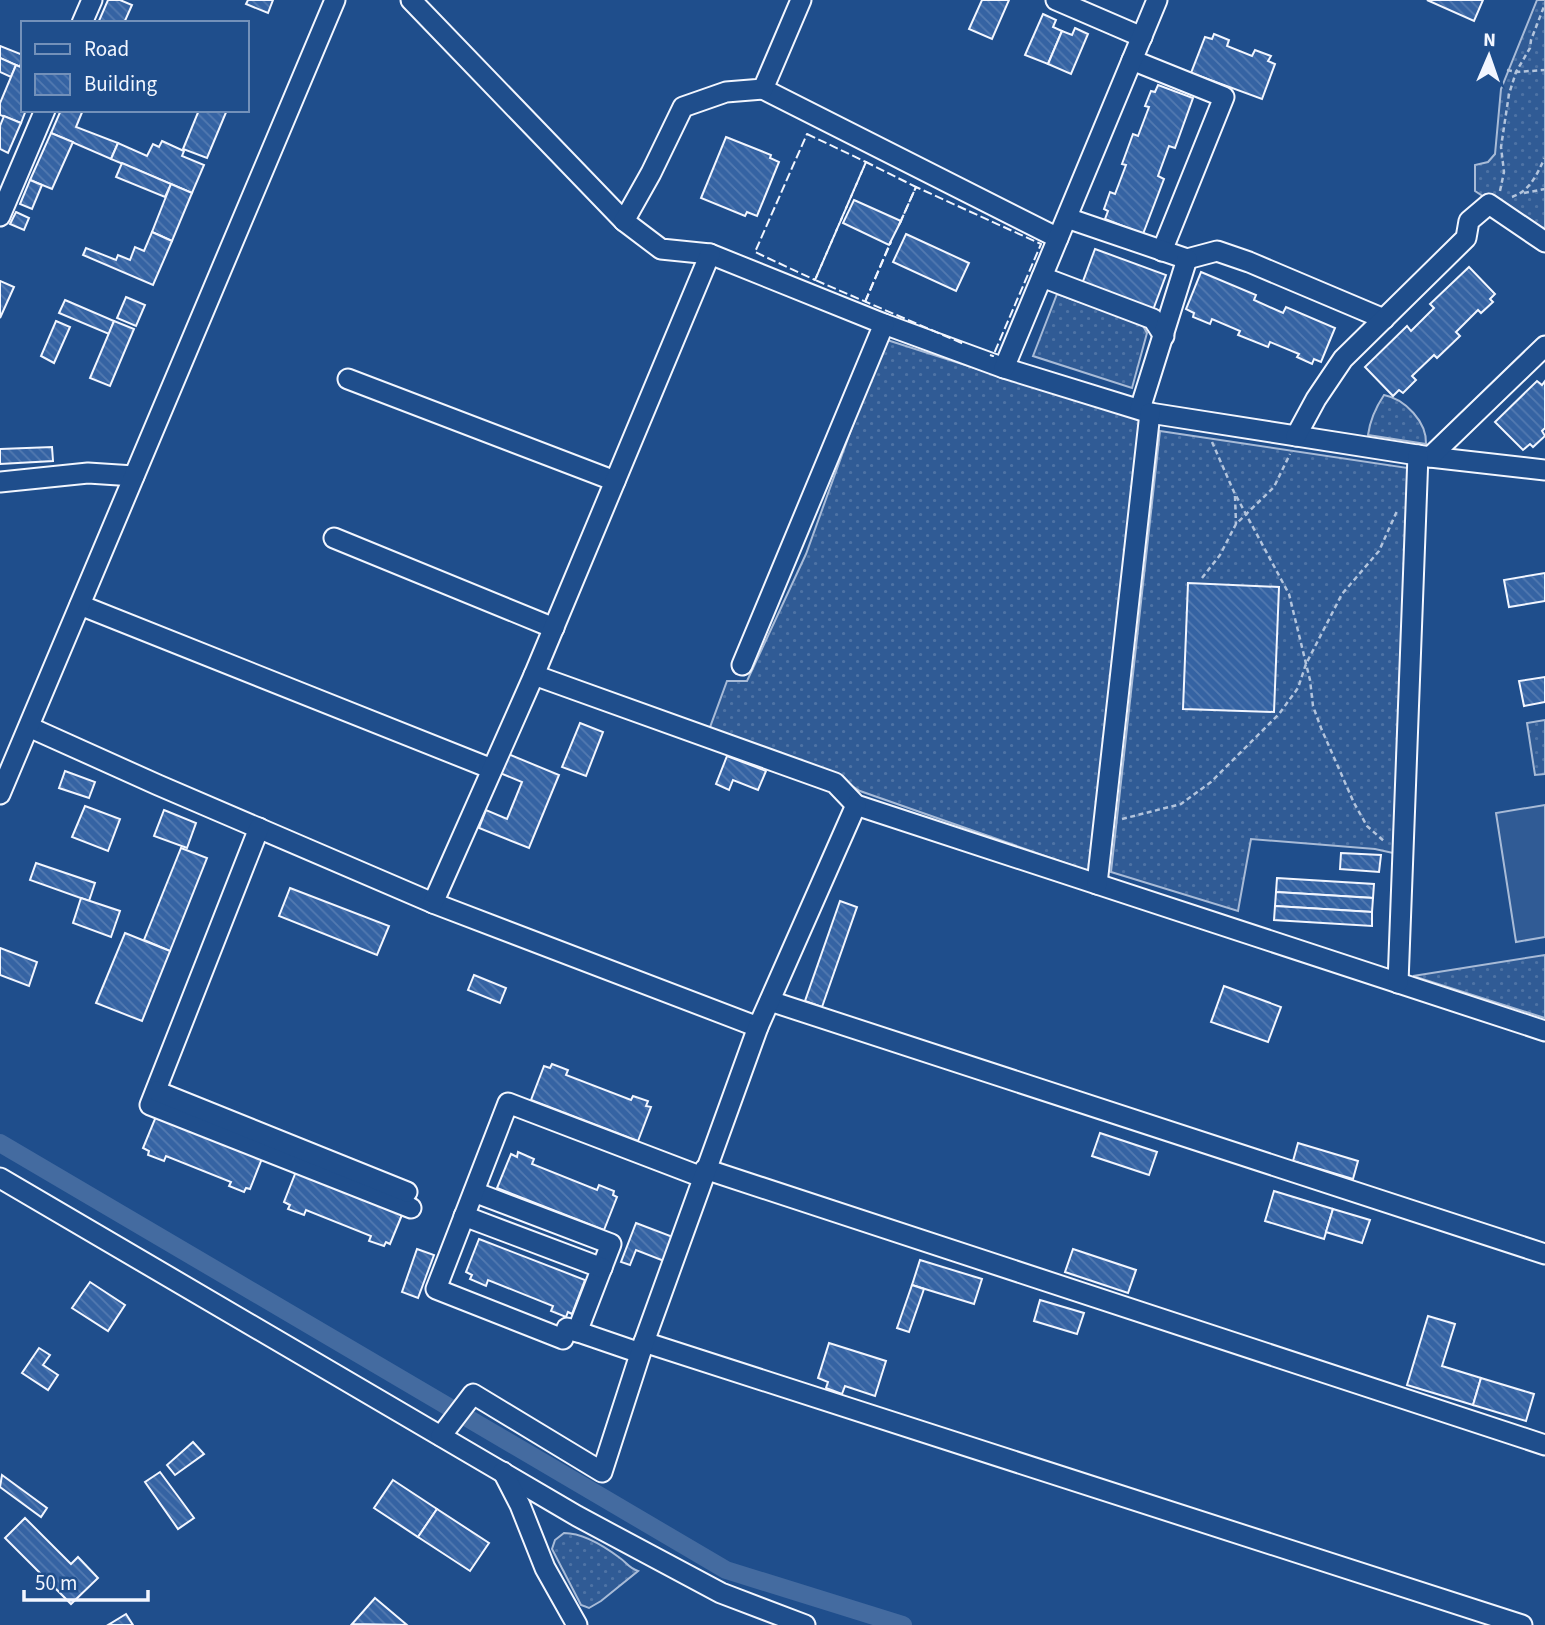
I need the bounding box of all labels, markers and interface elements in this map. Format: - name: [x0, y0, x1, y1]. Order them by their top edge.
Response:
- legend: [21, 21, 248, 112]
- north arrow: [1454, 21, 1524, 91]
- text: N: [1483, 27, 1496, 54]
- text: Road: [84, 34, 129, 64]
- text: Building: [84, 69, 158, 99]
- scale bar: [24, 1558, 149, 1602]
- text: 50 m: [35, 1568, 77, 1598]

